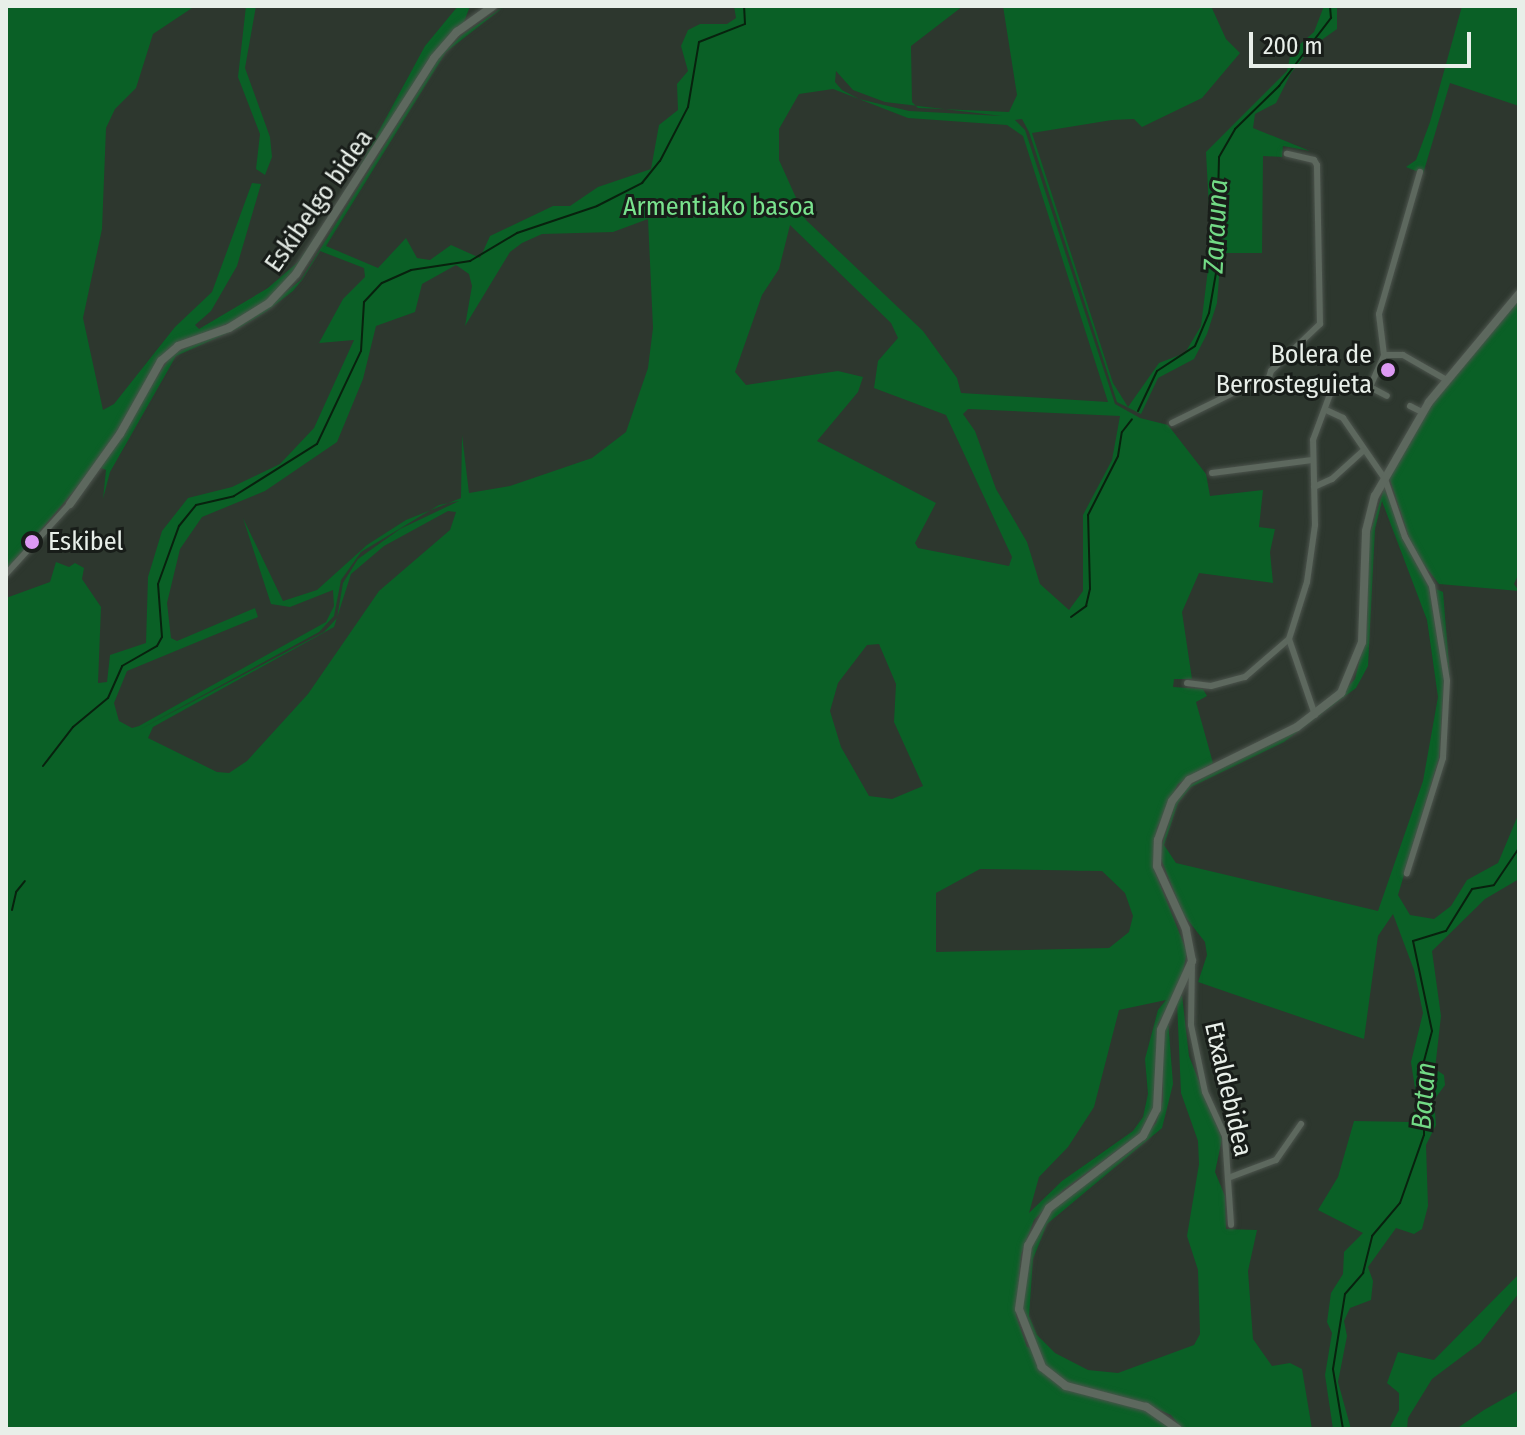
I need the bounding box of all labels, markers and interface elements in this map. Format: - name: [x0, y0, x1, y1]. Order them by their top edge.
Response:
- scale bar: [1253, 16, 1475, 66]
- text: 200 m: [1263, 32, 1323, 60]
- street label: Eskibelgo bidea: [258, 124, 380, 278]
- water label: Zarauna: [1197, 178, 1235, 274]
- park label: Armentiako basoa: [623, 191, 815, 223]
- place label: Bolera de Berrosteguieta: [1216, 339, 1372, 400]
- marker: Bolera de Berrosteguieta: [1379, 361, 1397, 379]
- place label: Eskibel: [48, 526, 123, 558]
- marker: Eskibel: [23, 533, 41, 551]
- street label: Etxaldebidea: [1197, 1019, 1259, 1159]
- water label: Batan: [1405, 1061, 1443, 1131]

